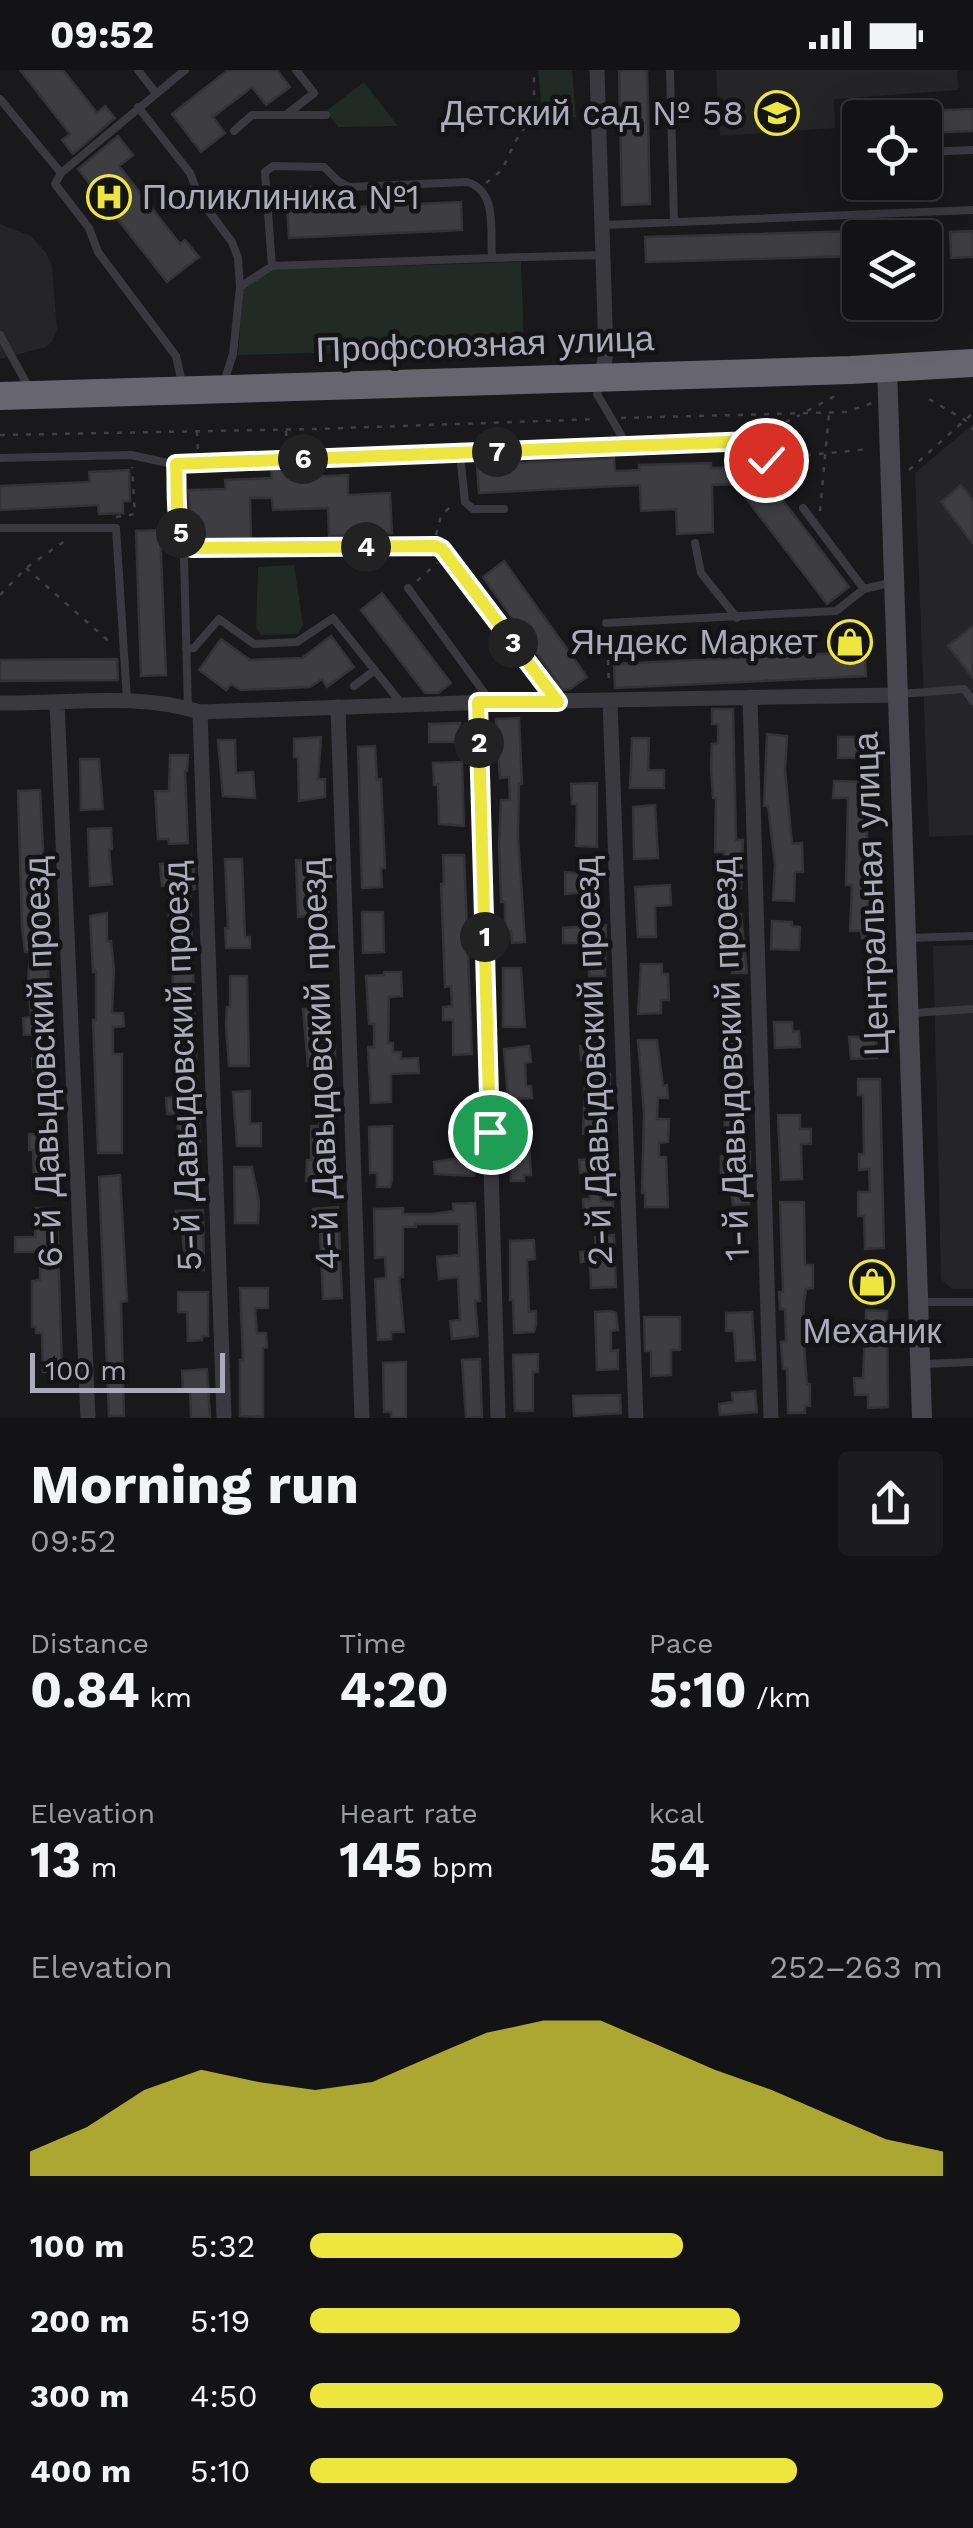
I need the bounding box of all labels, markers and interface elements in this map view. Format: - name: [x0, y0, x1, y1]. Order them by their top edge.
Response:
- text: 09:52: [50, 13, 154, 57]
- school or university icon: Детский сад № 58: [754, 90, 800, 136]
- place label: Детский сад № 58: [441, 92, 744, 134]
- map controls: [842, 100, 942, 320]
- button: locate: [842, 100, 942, 200]
- hospital icon: Поликлиника №1: [86, 174, 132, 220]
- place label: Поликлиника №1: [142, 176, 420, 218]
- button: layers: [842, 220, 942, 320]
- street label: Профсоюзная улица: [315, 317, 655, 371]
- pin: [724, 418, 809, 503]
- pin: 7: [472, 427, 522, 477]
- icon: check: [739, 433, 794, 488]
- pin: 6: [278, 434, 328, 484]
- text: 7: [488, 435, 506, 468]
- text: 6: [294, 442, 312, 475]
- pin: 5: [156, 508, 206, 558]
- text: 5: [173, 516, 189, 549]
- pin: 4: [341, 522, 391, 572]
- text: 4: [357, 530, 375, 563]
- pin: 3: [488, 618, 538, 668]
- shop icon: Яндекс Маркет: [827, 619, 873, 665]
- place label: Яндекс Маркет: [570, 621, 818, 663]
- text: 3: [505, 626, 521, 659]
- pin: 2: [454, 718, 504, 768]
- text: 2: [471, 726, 487, 759]
- street label: Центральная улица: [844, 731, 898, 1057]
- street label: 2-й Давыдовский проезд: [565, 855, 621, 1267]
- street label: 6-й Давыдовский проезд: [15, 856, 71, 1268]
- street label: 1-й Давыдовский проезд: [702, 856, 758, 1262]
- street label: 4-й Давыдовский проезд: [292, 857, 348, 1271]
- street label: 5-й Давыдовский проезд: [154, 860, 210, 1272]
- pin: 1: [460, 912, 510, 962]
- text: 1: [479, 920, 491, 953]
- pin: [448, 1090, 533, 1175]
- icon: arrive: [463, 1105, 518, 1160]
- shop icon: Механик: [849, 1259, 895, 1305]
- place label: Механик: [802, 1310, 942, 1352]
- scale bar: [30, 1348, 225, 1392]
- text: 100 m: [45, 1354, 127, 1387]
- button: share: [838, 1451, 943, 1556]
- text: Morning run: [30, 1452, 359, 1516]
- text: 09:52: [30, 1522, 116, 1560]
- text: Distance: [30, 1627, 149, 1660]
- text: Time: [339, 1627, 406, 1660]
- text: Pace: [649, 1627, 713, 1660]
- text: 0.84: [30, 1660, 140, 1719]
- text: 4:20: [339, 1660, 449, 1719]
- text: 5:10: [649, 1660, 747, 1719]
- text: km: [140, 1681, 192, 1714]
- text: /km: [747, 1681, 811, 1714]
- text: Elevation: [30, 1797, 155, 1830]
- text: Heart rate: [339, 1797, 478, 1830]
- text: kcal: [649, 1797, 704, 1830]
- text: 13: [30, 1830, 81, 1889]
- text: 145: [339, 1830, 422, 1889]
- text: 54: [649, 1830, 710, 1889]
- text: m: [81, 1851, 117, 1884]
- text: bpm: [422, 1851, 494, 1884]
- text: Elevation: [30, 1948, 173, 1986]
- text: 252–263 m: [770, 1948, 943, 1986]
- text: 100 m: [30, 2227, 124, 2265]
- text: 5:32: [190, 2227, 255, 2265]
- text: 200 m: [30, 2302, 130, 2340]
- text: 5:19: [190, 2302, 250, 2340]
- text: 300 m: [30, 2377, 129, 2415]
- text: 4:50: [190, 2377, 258, 2415]
- text: 400 m: [30, 2452, 131, 2490]
- text: 5:10: [190, 2452, 250, 2490]

